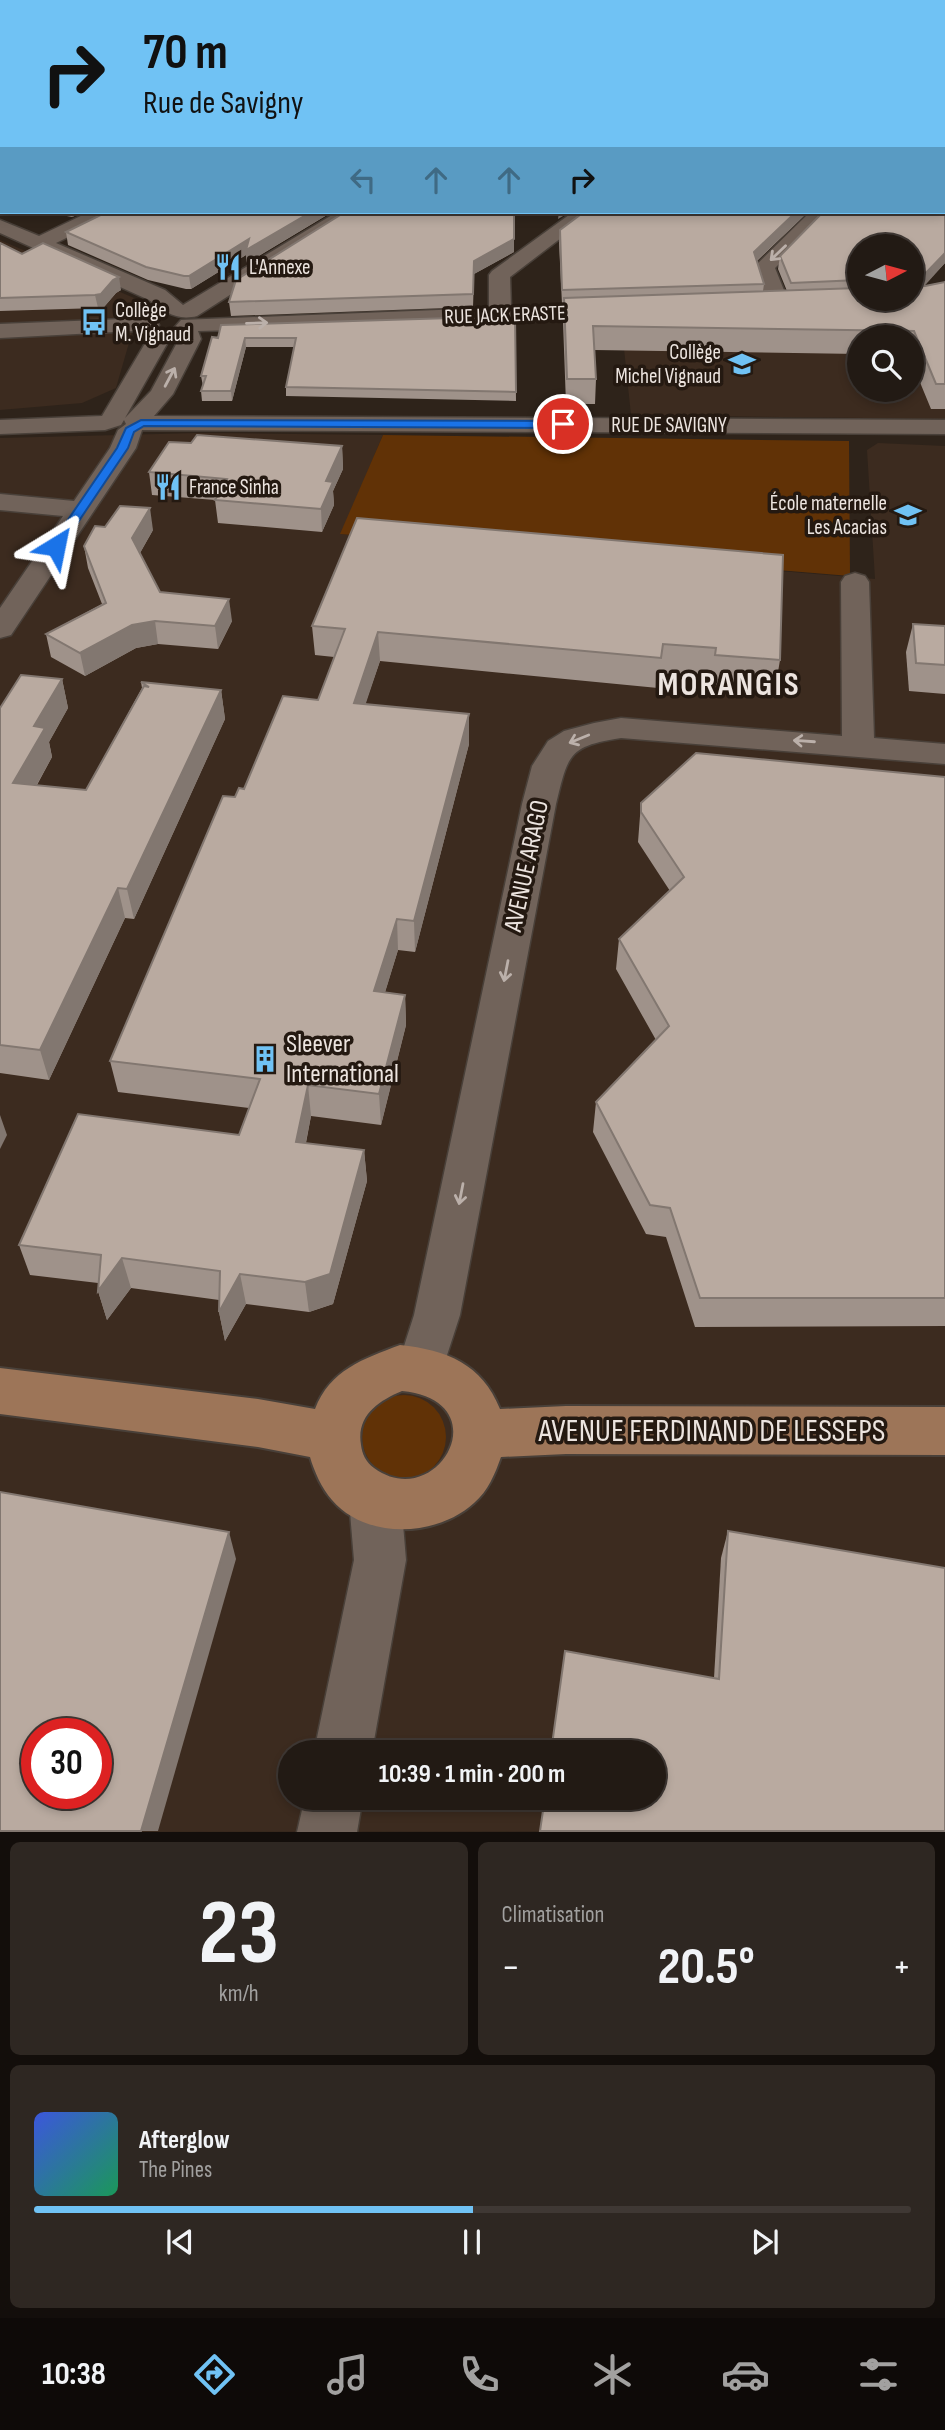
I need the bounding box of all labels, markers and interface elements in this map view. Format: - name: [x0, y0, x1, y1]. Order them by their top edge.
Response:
- text: 70 m: [143, 24, 228, 83]
- icon: right: [28, 28, 119, 119]
- text: Rue de Savigny: [143, 84, 303, 123]
- icon: left: [344, 161, 382, 199]
- icon: ahead: [417, 161, 455, 199]
- icon: ahead: [490, 161, 528, 199]
- icon: right: [563, 161, 601, 199]
- north arrow: [847, 234, 924, 312]
- map controls: [847, 234, 924, 402]
- one-way arrow: [770, 245, 787, 262]
- restaurant icon: L'Annexe: [213, 252, 243, 282]
- place label: L'Annexe: [249, 255, 310, 280]
- place label: Collège M. Vignaud: [115, 298, 191, 347]
- street label: RUE JACK ERASTE: [444, 300, 566, 330]
- bus stop icon: Collège M. Vignaud: [79, 307, 109, 337]
- one-way arrow: [245, 317, 268, 330]
- button: search: [847, 325, 924, 402]
- place label: Collège Michel Vignaud: [615, 340, 721, 389]
- school or university icon: Collège Michel Vignaud: [727, 349, 757, 379]
- one-way arrow: [164, 367, 177, 388]
- pin: [533, 394, 593, 454]
- icon: arrive: [544, 405, 582, 443]
- street label: RUE DE SAVIGNY: [611, 413, 727, 438]
- restaurant icon: France Sinha: [153, 472, 183, 502]
- place label: France Sinha: [189, 475, 279, 500]
- place label: École maternelle Les Acacias: [770, 491, 887, 540]
- school or university icon: École maternelle Les Acacias: [893, 500, 923, 530]
- position arrow: [19, 509, 93, 583]
- district label: MORANGIS: [657, 665, 801, 705]
- one-way arrow: [568, 734, 590, 747]
- one-way arrow: [793, 735, 816, 748]
- street label: AVENUE ARAGO: [498, 798, 556, 935]
- one-way arrow: [498, 959, 512, 982]
- place label: Sleever International: [286, 1029, 399, 1090]
- building icon: Sleever International: [250, 1044, 280, 1074]
- one-way arrow: [454, 1182, 467, 1205]
- street label: AVENUE FERDINAND DE LESSEPS: [537, 1412, 886, 1451]
- speed limit sign: 30: [21, 1718, 112, 1809]
- text: 10:39 · 1 min · 200 m: [379, 1759, 565, 1790]
- text: 23: [198, 1880, 279, 1989]
- text: Climatisation: [502, 1901, 604, 1929]
- text: 20.5°: [658, 1936, 755, 1999]
- text: −: [502, 1945, 520, 1990]
- text: +: [892, 1945, 911, 1990]
- text: km/h: [219, 1980, 259, 2008]
- text: Afterglow: [139, 2125, 230, 2156]
- text: The Pines: [139, 2156, 212, 2184]
- icon: previous: [161, 2223, 199, 2261]
- icon: pause: [453, 2223, 491, 2261]
- icon: next: [746, 2223, 784, 2261]
- icon: directions: [190, 2350, 239, 2399]
- icon: music: [323, 2350, 372, 2399]
- icon: phone: [455, 2350, 504, 2399]
- icon: climate: [588, 2350, 637, 2399]
- icon: car: [721, 2350, 770, 2399]
- icon: filters: [854, 2350, 903, 2399]
- text: 10:38: [42, 2355, 106, 2394]

